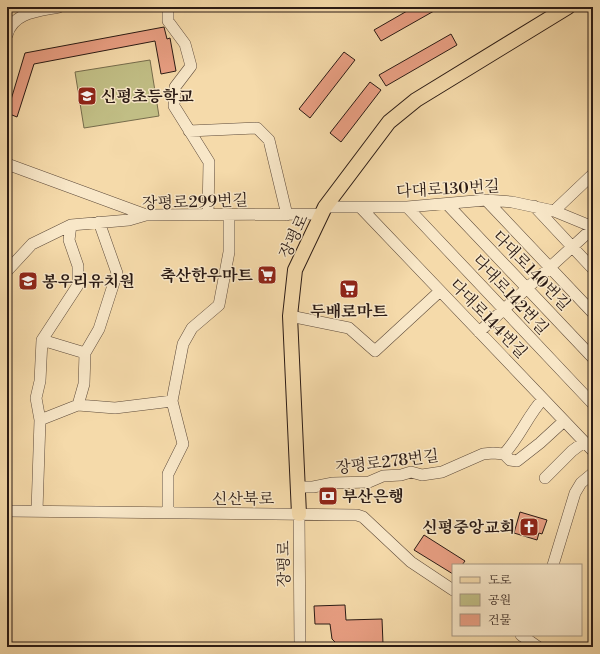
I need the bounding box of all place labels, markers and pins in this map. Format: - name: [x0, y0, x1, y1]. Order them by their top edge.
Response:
- school or university icon: 신평초등학교: [76, 85, 98, 107]
- place label: 신평초등학교: [101, 87, 194, 107]
- supermarket icon: 축산한우마트: [256, 264, 278, 286]
- place label: 축산한우마트: [160, 266, 254, 286]
- school or university icon: 봉우리유치원: [17, 270, 39, 292]
- place label: 봉우리유치원: [42, 272, 135, 292]
- supermarket icon: 두배로마트: [338, 278, 360, 300]
- place label: 두배로마트: [310, 302, 388, 322]
- bank icon: 부산은행: [317, 485, 339, 507]
- place label: 부산은행: [342, 487, 404, 507]
- church icon: 신평중앙교회: [518, 516, 540, 538]
- place label: 신평중앙교회: [422, 518, 515, 538]

